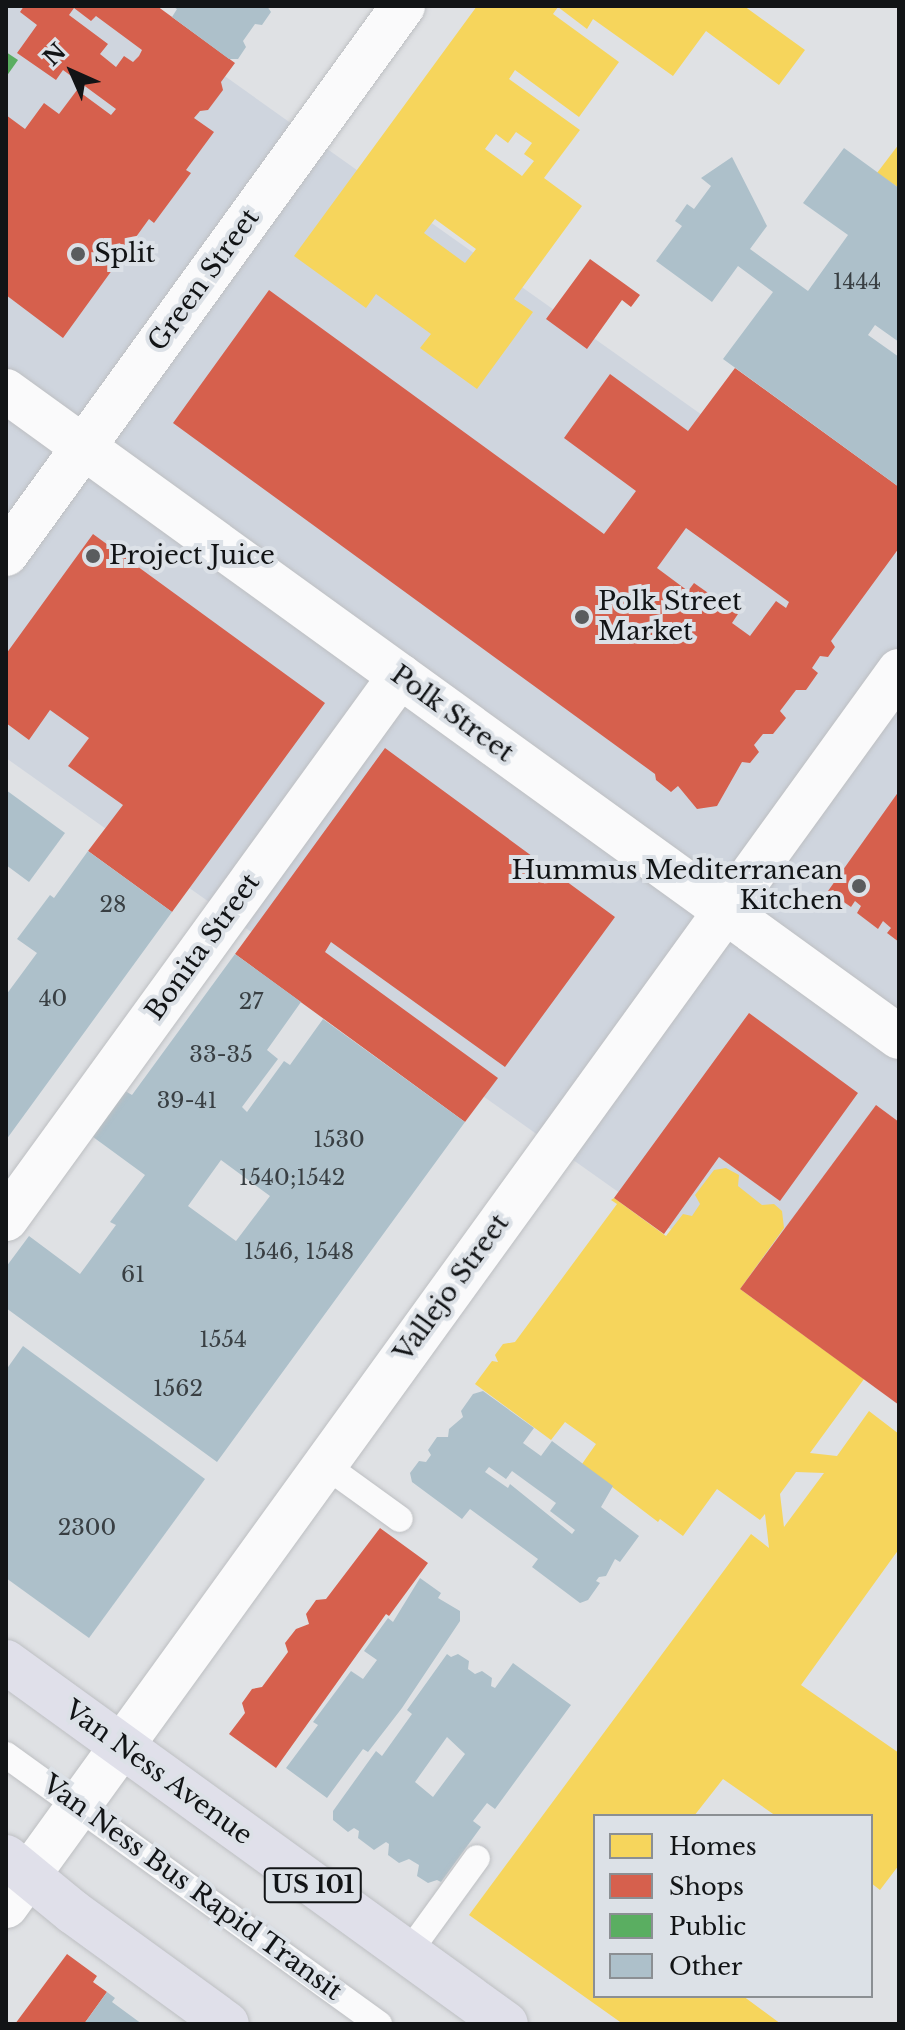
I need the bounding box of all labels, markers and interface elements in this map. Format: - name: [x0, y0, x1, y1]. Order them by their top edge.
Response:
- north arrow: [32, 32, 112, 112]
- text: N: [38, 38, 72, 72]
- street label: Green Street: [142, 203, 266, 357]
- place label: Split: [94, 238, 155, 270]
- marker: Split: [69, 245, 87, 263]
- house number: 1444: [833, 269, 881, 295]
- place label: Project Juice: [109, 540, 275, 572]
- marker: Project Juice: [84, 547, 102, 565]
- place label: Polk Street Market: [598, 586, 742, 648]
- marker: Polk Street Market: [573, 608, 591, 626]
- street label: Polk Street: [384, 659, 520, 769]
- place label: Hummus Mediterranean Kitchen: [512, 855, 843, 916]
- street label: Bonita Street: [139, 868, 267, 1026]
- marker: Hummus Mediterranean Kitchen: [850, 877, 868, 895]
- house number: 28: [100, 892, 126, 918]
- house number: 40: [39, 986, 67, 1012]
- house number: 27: [239, 989, 263, 1015]
- house number: 33-35: [189, 1042, 253, 1068]
- house number: 39-41: [157, 1088, 217, 1114]
- house number: 1530: [313, 1127, 365, 1153]
- house number: 1540;1542: [239, 1165, 345, 1191]
- street label: Vallejo Street: [388, 1208, 516, 1368]
- house number: 1546, 1548: [244, 1239, 354, 1265]
- house number: 61: [121, 1262, 145, 1288]
- house number: 1554: [199, 1327, 247, 1353]
- house number: 1562: [153, 1376, 203, 1402]
- house number: 2300: [58, 1515, 116, 1541]
- street label: Van Ness Avenue: [58, 1694, 258, 1852]
- street label: Van Ness Bus Rapid Transit: [36, 1769, 348, 2007]
- legend: [593, 1814, 873, 1998]
- text: Homes: [669, 1832, 757, 1861]
- road number: US 101: [263, 1865, 363, 1905]
- text: Shops: [669, 1872, 744, 1901]
- text: Public: [669, 1912, 746, 1941]
- text: Other: [669, 1952, 743, 1981]

